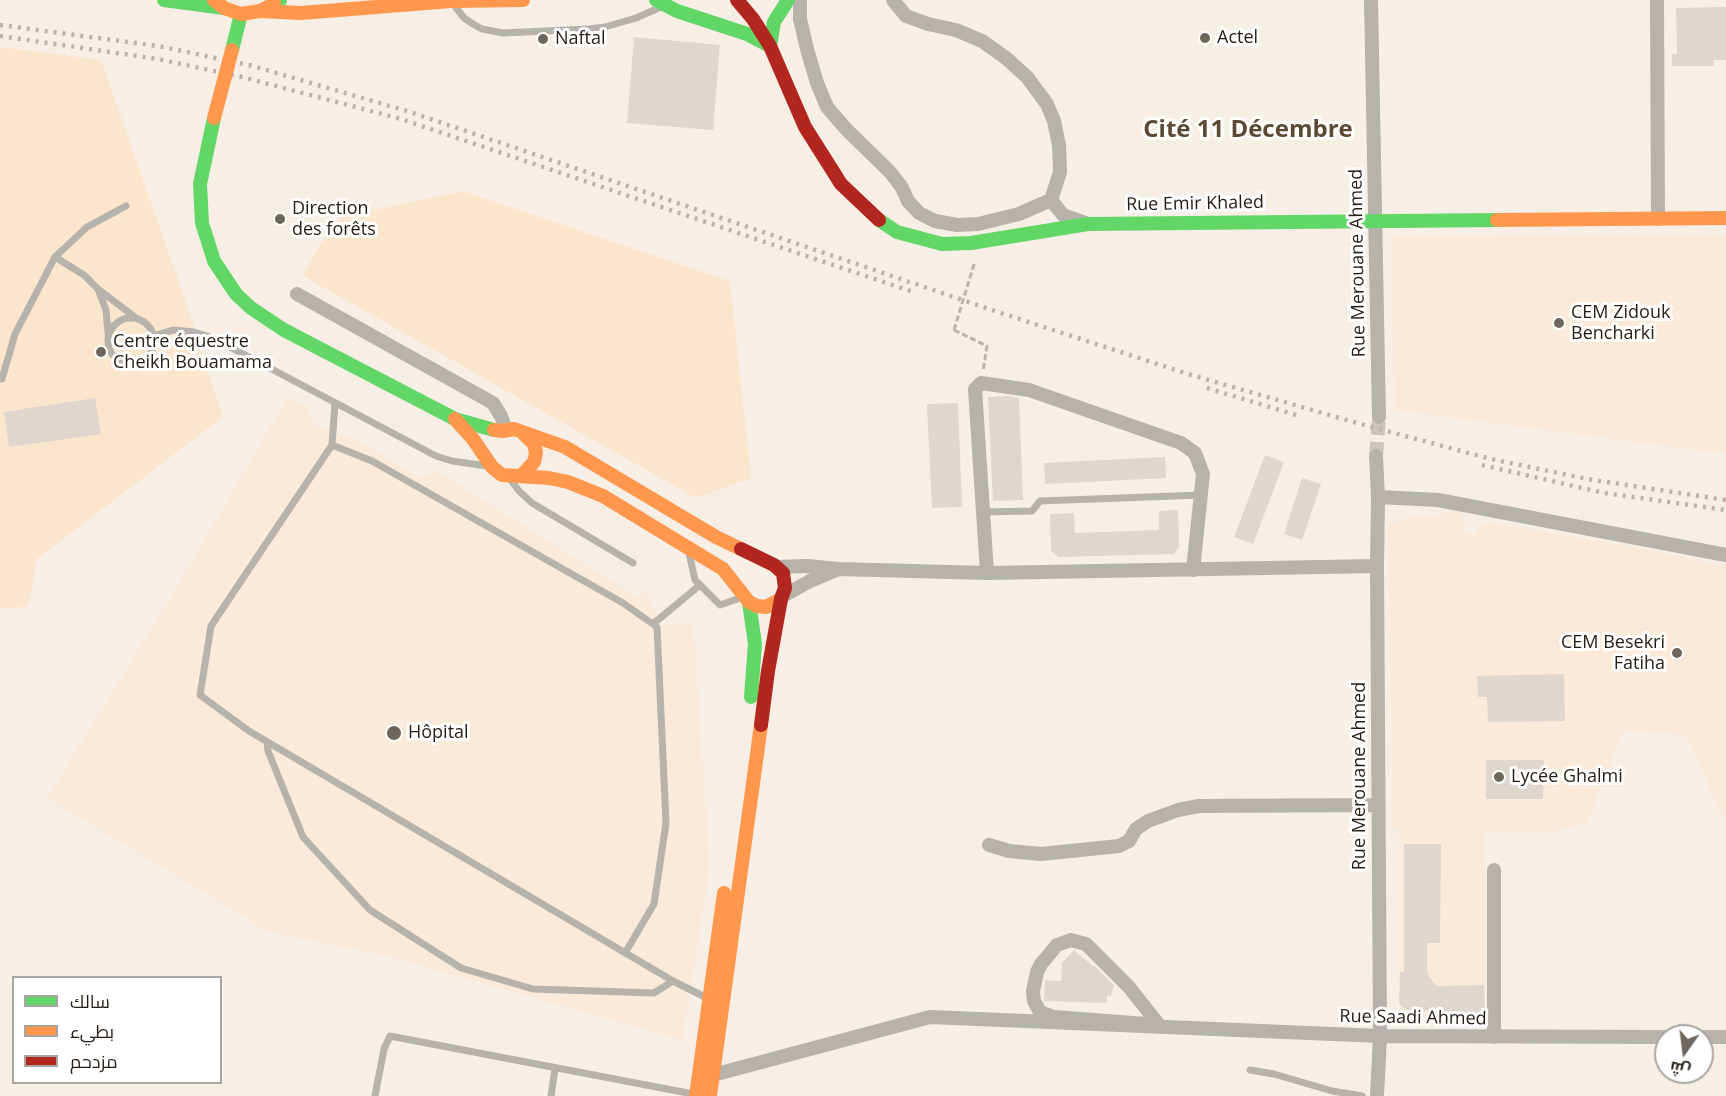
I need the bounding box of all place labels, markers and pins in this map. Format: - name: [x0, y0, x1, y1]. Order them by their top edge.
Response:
- place label: Actel: [1217, 27, 1258, 49]
- place label: Naftal: [555, 28, 606, 50]
- marker: Actel: [1198, 31, 1212, 45]
- marker: Naftal: [536, 32, 550, 46]
- place label: Direction des forêts: [292, 198, 376, 240]
- marker: Direction des forêts: [273, 212, 287, 226]
- place label: CEM Zidouk Bencharki: [1571, 302, 1670, 344]
- marker: CEM Zidouk Bencharki: [1552, 316, 1566, 330]
- place label: Centre équestre Cheikh Bouamama: [113, 331, 272, 374]
- marker: Centre équestre Cheikh Bouamama: [94, 345, 108, 359]
- place label: CEM Besekri Fatiha: [1561, 632, 1665, 674]
- marker: CEM Besekri Fatiha: [1670, 646, 1684, 660]
- place label: Hôpital: [408, 722, 469, 744]
- marker: Hôpital: [385, 724, 403, 742]
- place label: Lycée Ghalmi: [1511, 766, 1623, 788]
- marker: Lycée Ghalmi: [1492, 770, 1506, 784]

